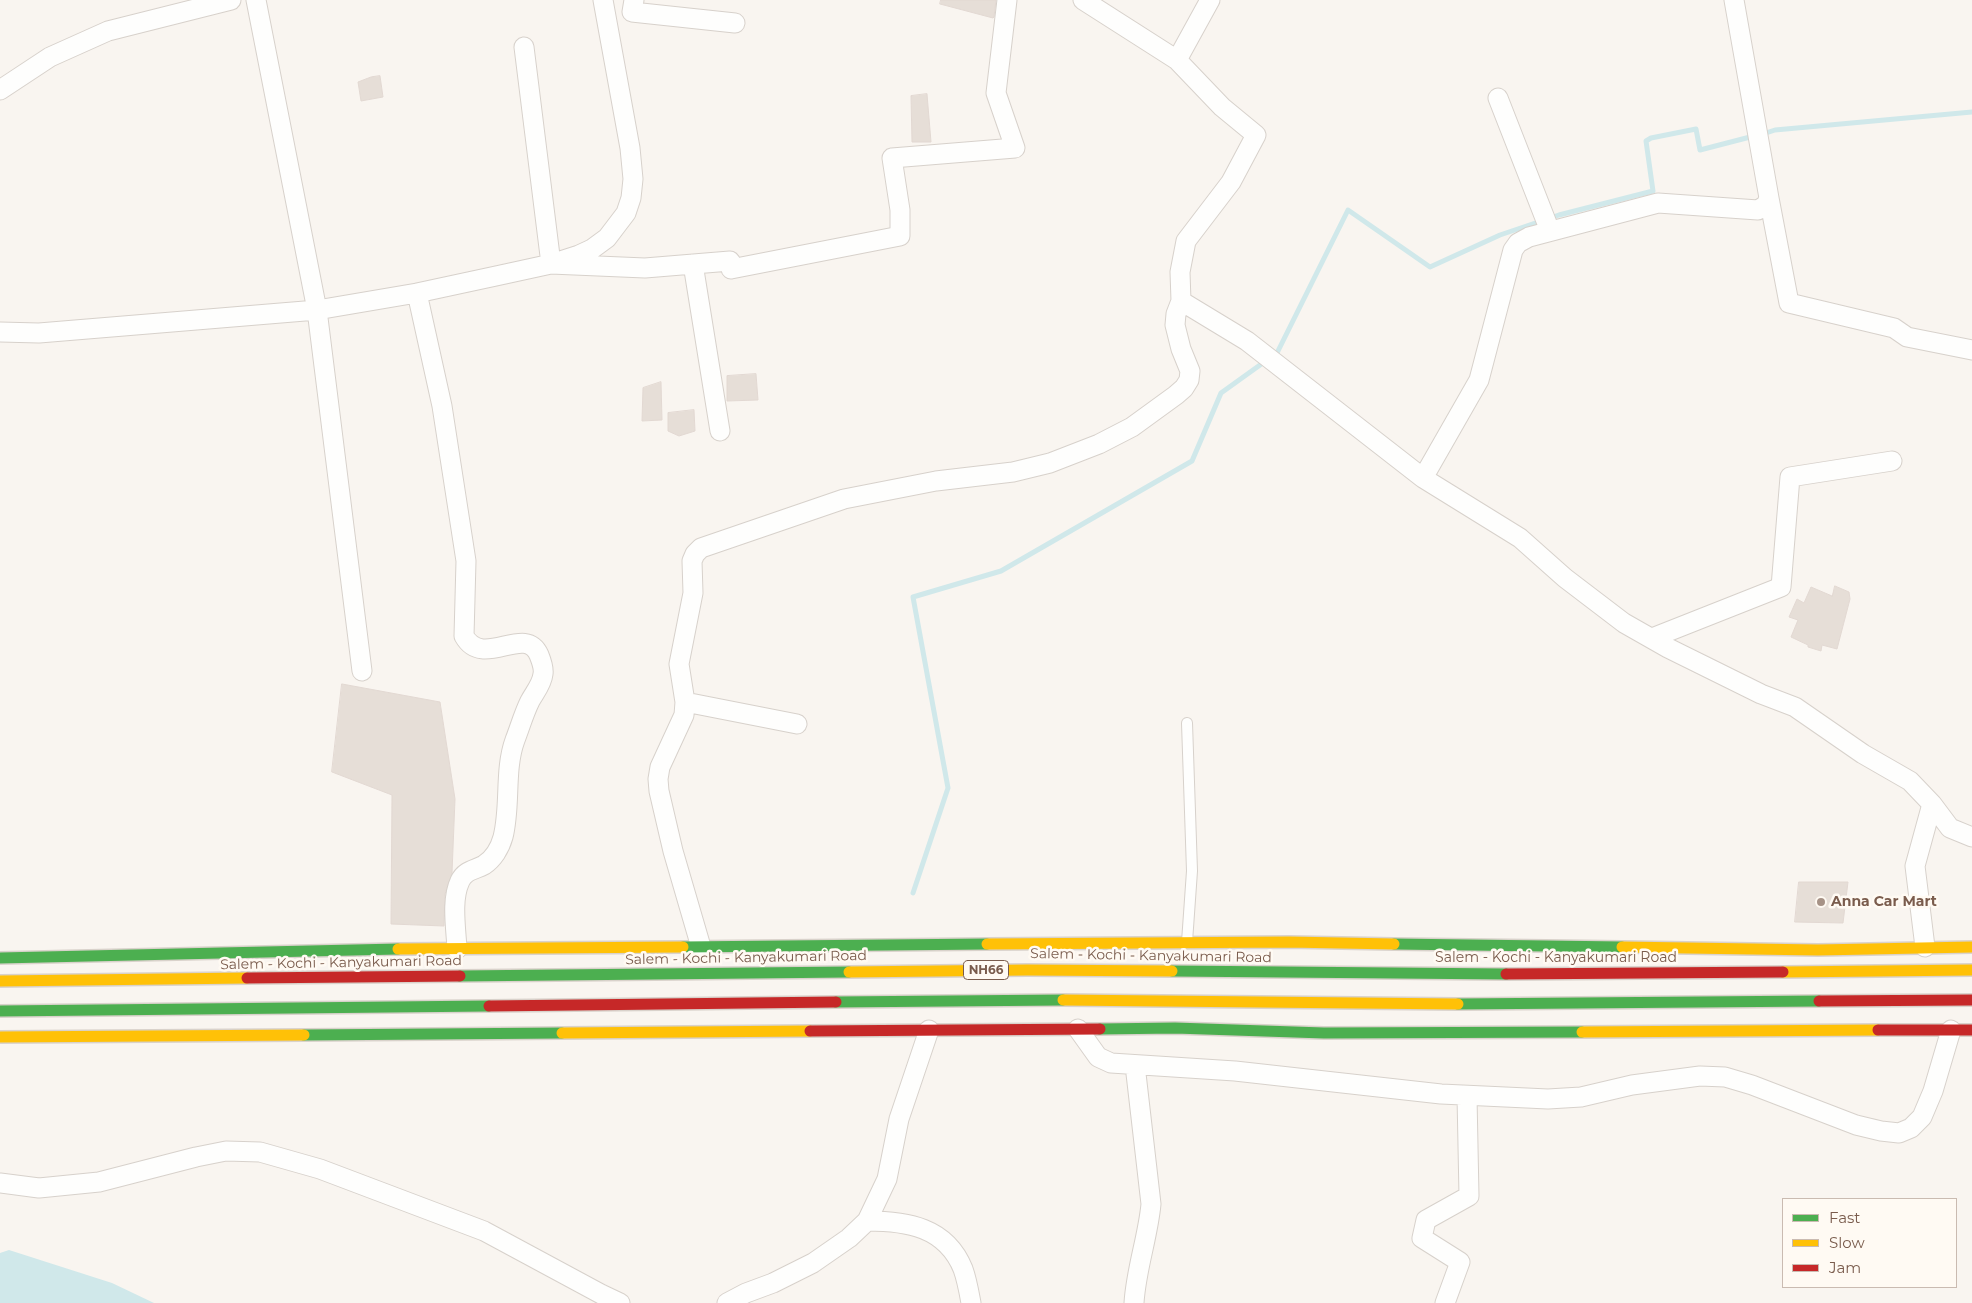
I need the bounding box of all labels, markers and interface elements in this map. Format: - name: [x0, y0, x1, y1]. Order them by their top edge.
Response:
- place label: Anna Car Mart: [1831, 894, 1937, 910]
- marker: Anna Car Mart: [1815, 896, 1827, 908]
- street label: Salem - Kochi - Kanyakumari Road: [1030, 945, 1272, 967]
- street label: Salem - Kochi - Kanyakumari Road: [625, 947, 867, 969]
- street label: Salem - Kochi - Kanyakumari Road: [1435, 950, 1677, 966]
- street label: Salem - Kochi - Kanyakumari Road: [220, 952, 462, 974]
- road number: NH66: [964, 960, 1008, 980]
- legend: [1782, 1198, 1957, 1288]
- text: Fast: [1829, 1208, 1860, 1227]
- text: Slow: [1829, 1233, 1865, 1252]
- text: Jam: [1829, 1258, 1861, 1277]

